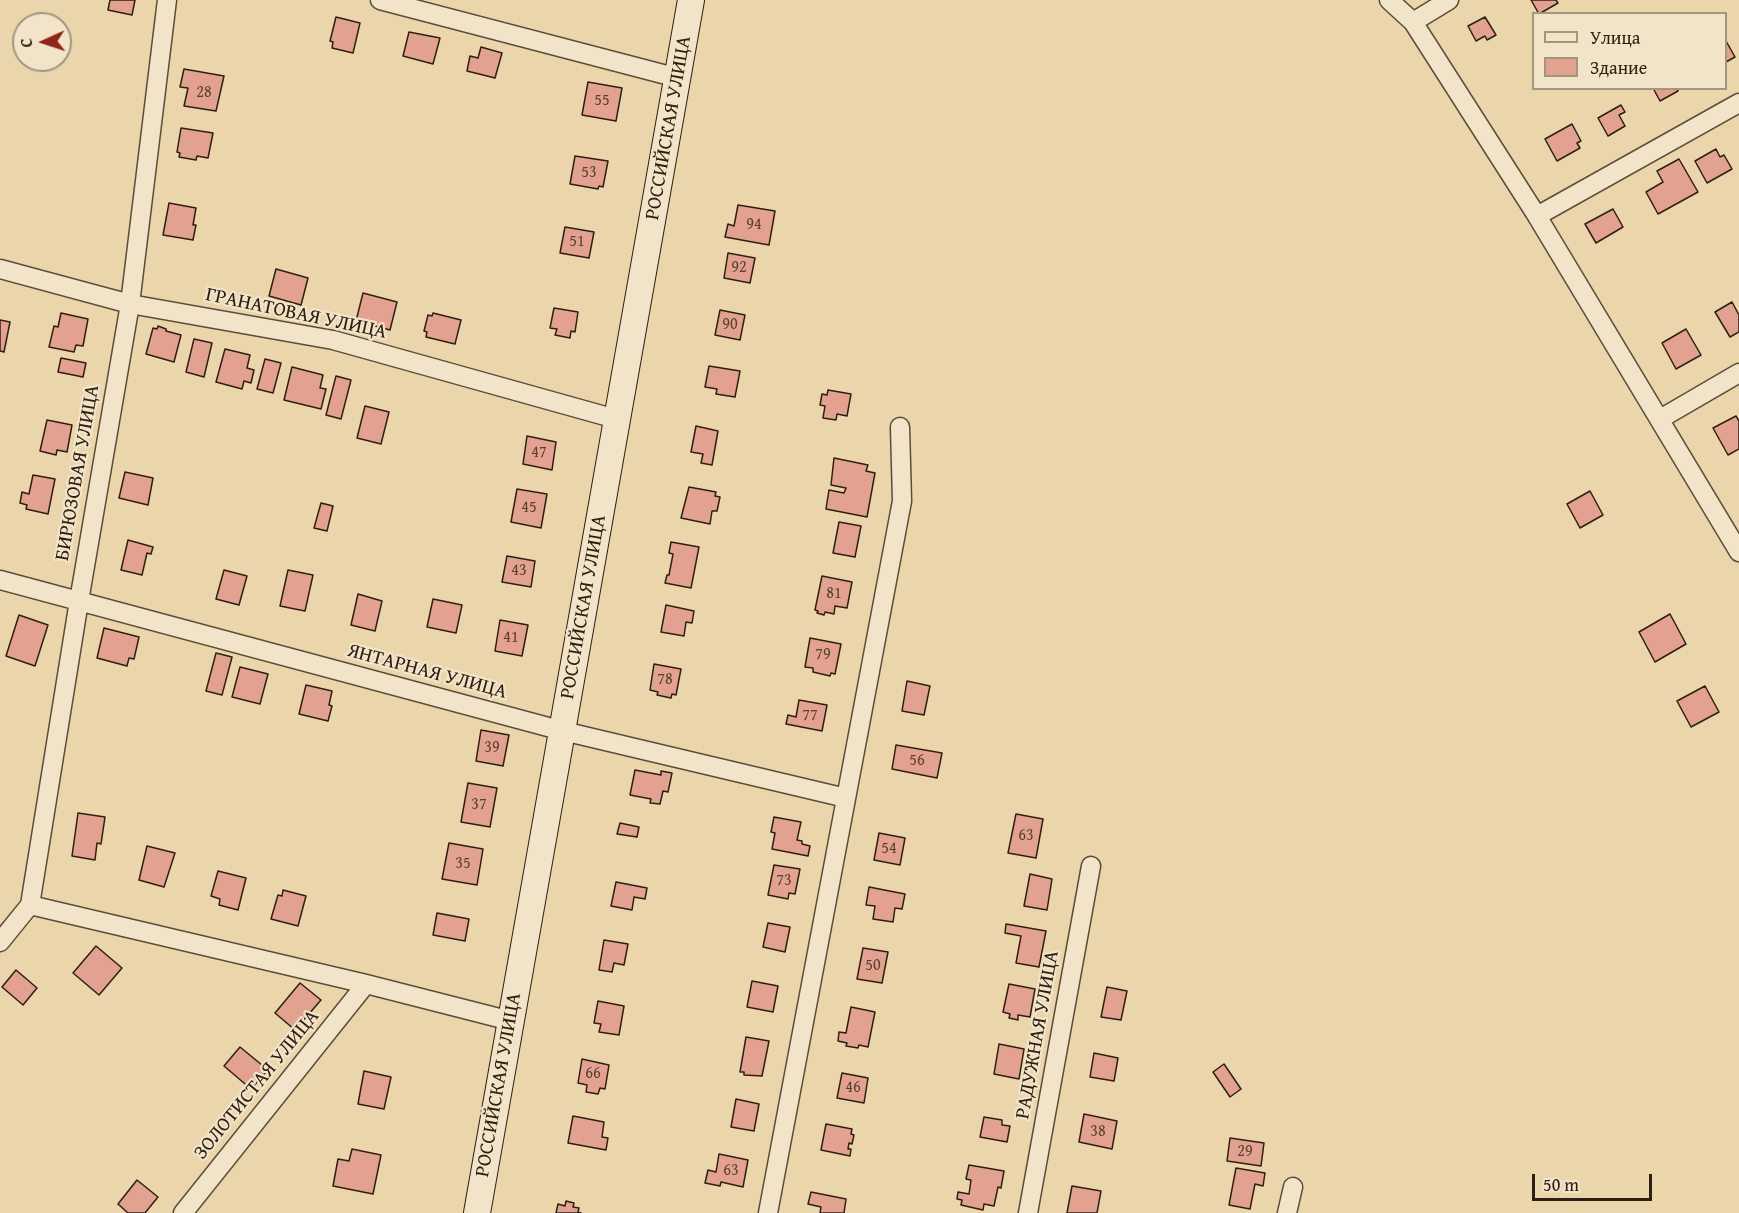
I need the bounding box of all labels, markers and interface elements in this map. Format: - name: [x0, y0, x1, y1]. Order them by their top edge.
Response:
- north arrow: [12, 12, 72, 72]
- legend: [1532, 12, 1727, 90]
- text: Улица: [1590, 24, 1640, 51]
- street label: РОССИЙСКАЯ УЛИЦА: [641, 34, 697, 222]
- text: С: [14, 38, 38, 48]
- text: Здание: [1590, 54, 1647, 81]
- house number: 28: [196, 83, 212, 103]
- house number: 55: [594, 91, 610, 111]
- house number: 53: [581, 163, 597, 183]
- house number: 94: [746, 215, 762, 235]
- house number: 51: [569, 232, 585, 252]
- house number: 92: [731, 258, 747, 278]
- street label: ГРАНАТОВАЯ УЛИЦА: [203, 283, 389, 345]
- house number: 90: [722, 315, 738, 335]
- street label: БИРЮЗОВАЯ УЛИЦА: [51, 383, 105, 563]
- house number: 47: [531, 443, 547, 463]
- house number: 45: [521, 498, 537, 518]
- street label: РОССИЙСКАЯ УЛИЦА: [556, 513, 612, 701]
- house number: 43: [511, 561, 527, 581]
- house number: 81: [826, 584, 842, 604]
- house number: 41: [503, 628, 519, 648]
- street label: ЯНТАРНАЯ УЛИЦА: [345, 639, 509, 705]
- house number: 79: [815, 645, 831, 665]
- house number: 78: [657, 670, 673, 690]
- house number: 77: [802, 706, 818, 726]
- house number: 39: [484, 738, 500, 758]
- house number: 56: [909, 751, 925, 771]
- house number: 37: [471, 795, 487, 815]
- house number: 63: [1018, 826, 1034, 846]
- house number: 54: [881, 839, 897, 859]
- house number: 35: [455, 854, 471, 874]
- house number: 73: [776, 871, 792, 891]
- street label: РАДУЖНАЯ УЛИЦА: [1011, 949, 1065, 1121]
- house number: 50: [865, 956, 881, 976]
- street label: РОССИЙСКАЯ УЛИЦА: [471, 991, 527, 1179]
- street label: ЗОЛОТИСТАЯ УЛИЦА: [189, 1005, 325, 1165]
- house number: 66: [585, 1064, 601, 1084]
- house number: 46: [845, 1078, 861, 1098]
- house number: 38: [1090, 1122, 1106, 1142]
- house number: 29: [1237, 1142, 1253, 1162]
- house number: 63: [723, 1161, 739, 1181]
- scale bar: [1535, 1162, 1655, 1200]
- text: 50 m: [1543, 1171, 1579, 1198]

